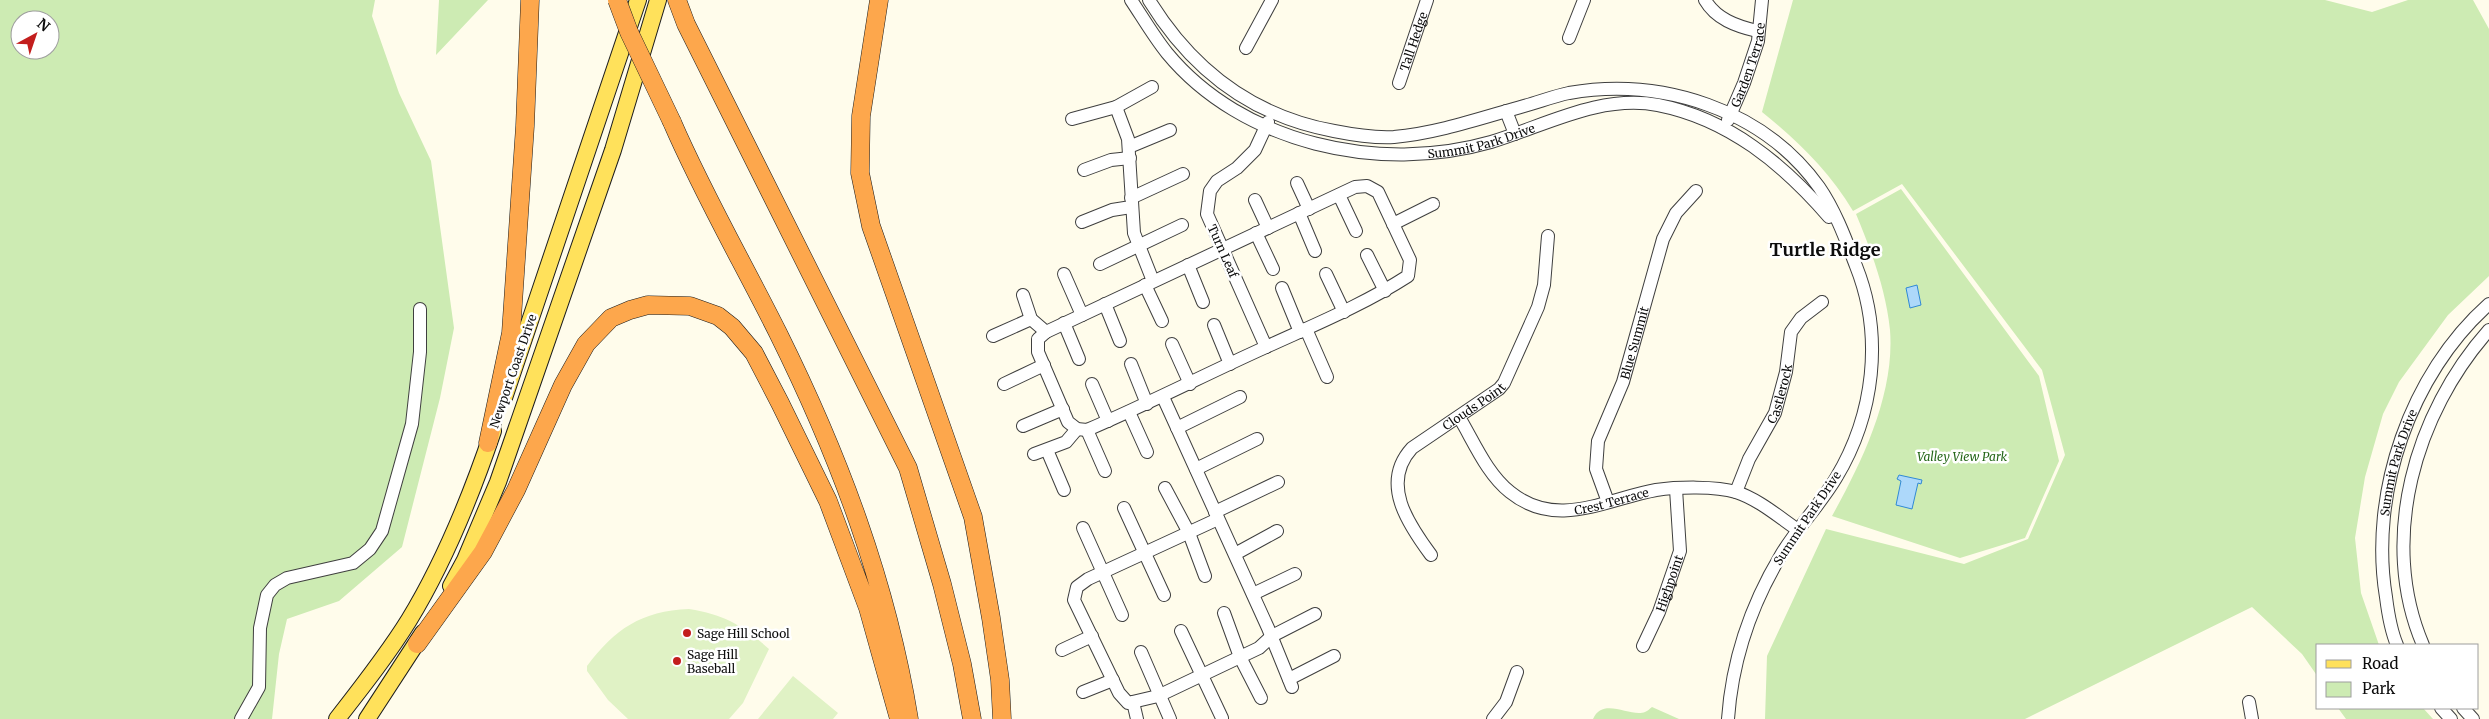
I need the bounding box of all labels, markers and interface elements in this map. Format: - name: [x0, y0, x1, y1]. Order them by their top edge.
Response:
- north arrow: [10, 10, 60, 60]
- street label: Tall Hedge: [1396, 10, 1430, 73]
- text: N: [33, 15, 53, 35]
- street label: Garden Terrace: [1727, 22, 1767, 109]
- street label: Summit Park Drive: [1427, 120, 1537, 161]
- street label: Turn Leaf: [1205, 222, 1242, 280]
- district label: Turtle Ridge: [1770, 238, 1881, 261]
- street label: Blue Summit: [1617, 304, 1651, 381]
- street label: Newport Coast Drive: [486, 312, 540, 430]
- street label: Castlerock: [1763, 363, 1794, 426]
- street label: Clouds Point: [1439, 379, 1509, 433]
- street label: Summit Park Drive: [2377, 407, 2420, 517]
- park label: Valley View Park: [1917, 449, 2008, 464]
- street label: Summit Park Drive: [1770, 468, 1844, 568]
- street label: Crest Terrace: [1573, 484, 1650, 517]
- street label: Highpoint: [1652, 553, 1686, 614]
- place label: Sage Hill School: [697, 626, 790, 641]
- marker: Sage Hill School: [681, 627, 693, 639]
- legend: [2316, 644, 2479, 709]
- place label: Sage Hill Baseball: [687, 647, 738, 676]
- text: Road: [2362, 654, 2398, 673]
- marker: Sage Hill Baseball: [671, 655, 683, 667]
- text: Park: [2362, 679, 2396, 698]

